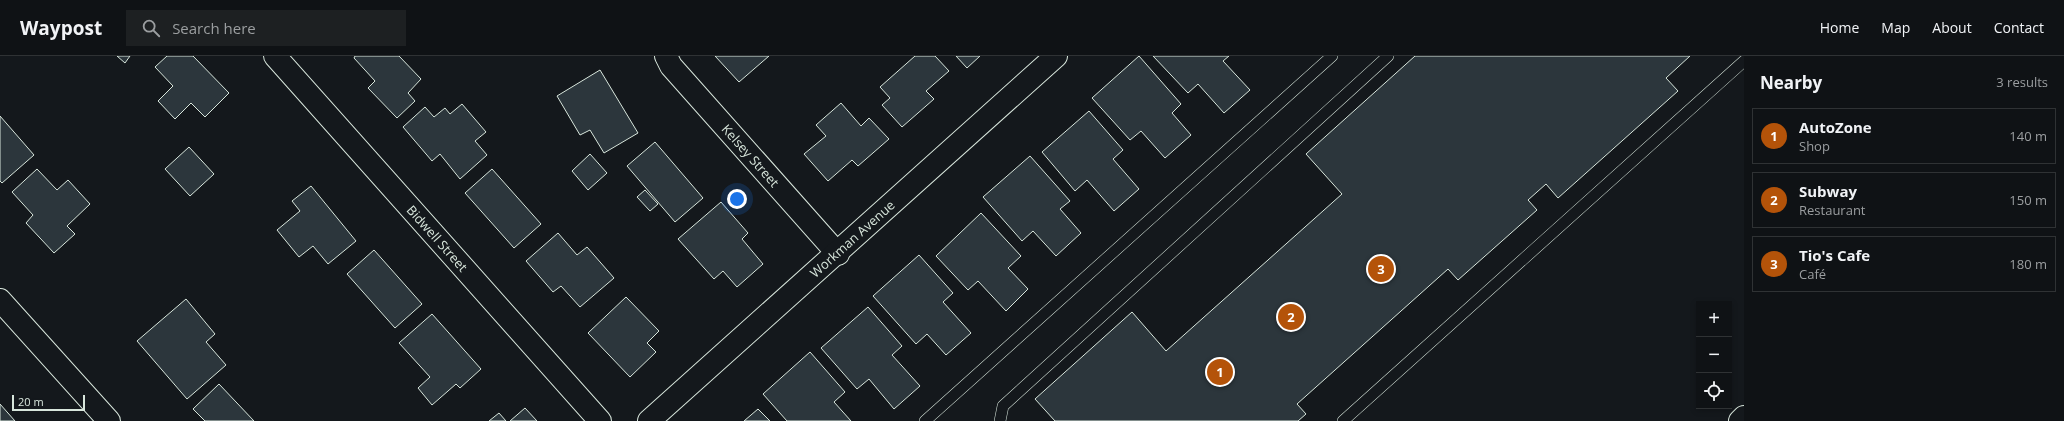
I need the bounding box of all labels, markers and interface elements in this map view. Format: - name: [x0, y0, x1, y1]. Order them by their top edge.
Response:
- search box: [126, 10, 406, 46]
- text: Waypost: [20, 15, 102, 41]
- icon: search: [140, 17, 162, 39]
- text: Search here: [172, 18, 256, 38]
- text: Home: [1820, 18, 1859, 37]
- text: Map: [1881, 18, 1910, 37]
- text: About: [1932, 18, 1972, 37]
- text: Contact: [1994, 18, 2044, 37]
- text: Nearby: [1760, 71, 1822, 94]
- text: 3 results: [1996, 73, 2048, 91]
- text: AutoZone: [1799, 117, 1872, 137]
- street label: Kelsey Street: [718, 120, 784, 191]
- text: 1: [1770, 127, 1778, 145]
- text: 140 m: [2009, 127, 2047, 145]
- text: Shop: [1799, 137, 1830, 155]
- text: Subway: [1799, 181, 1857, 201]
- your location: [727, 189, 747, 209]
- text: 2: [1770, 191, 1778, 209]
- text: 150 m: [2009, 191, 2047, 209]
- street label: Workman Avenue: [806, 196, 898, 281]
- street label: Bidwell Street: [403, 201, 472, 276]
- text: Restaurant: [1799, 201, 1866, 219]
- text: Tio's Cafe: [1799, 245, 1870, 265]
- pin: 3: [1368, 254, 1394, 284]
- text: 3: [1770, 255, 1778, 273]
- text: 180 m: [2009, 255, 2047, 273]
- text: Café: [1799, 265, 1826, 283]
- map controls: [1696, 301, 1732, 409]
- button: +: [1696, 301, 1732, 337]
- pin: 2: [1278, 302, 1304, 332]
- button: −: [1696, 337, 1732, 373]
- pin: 1: [1207, 357, 1233, 387]
- button: locate: [1696, 373, 1732, 409]
- scale bar: [12, 393, 85, 412]
- text: 20 m: [18, 394, 44, 409]

